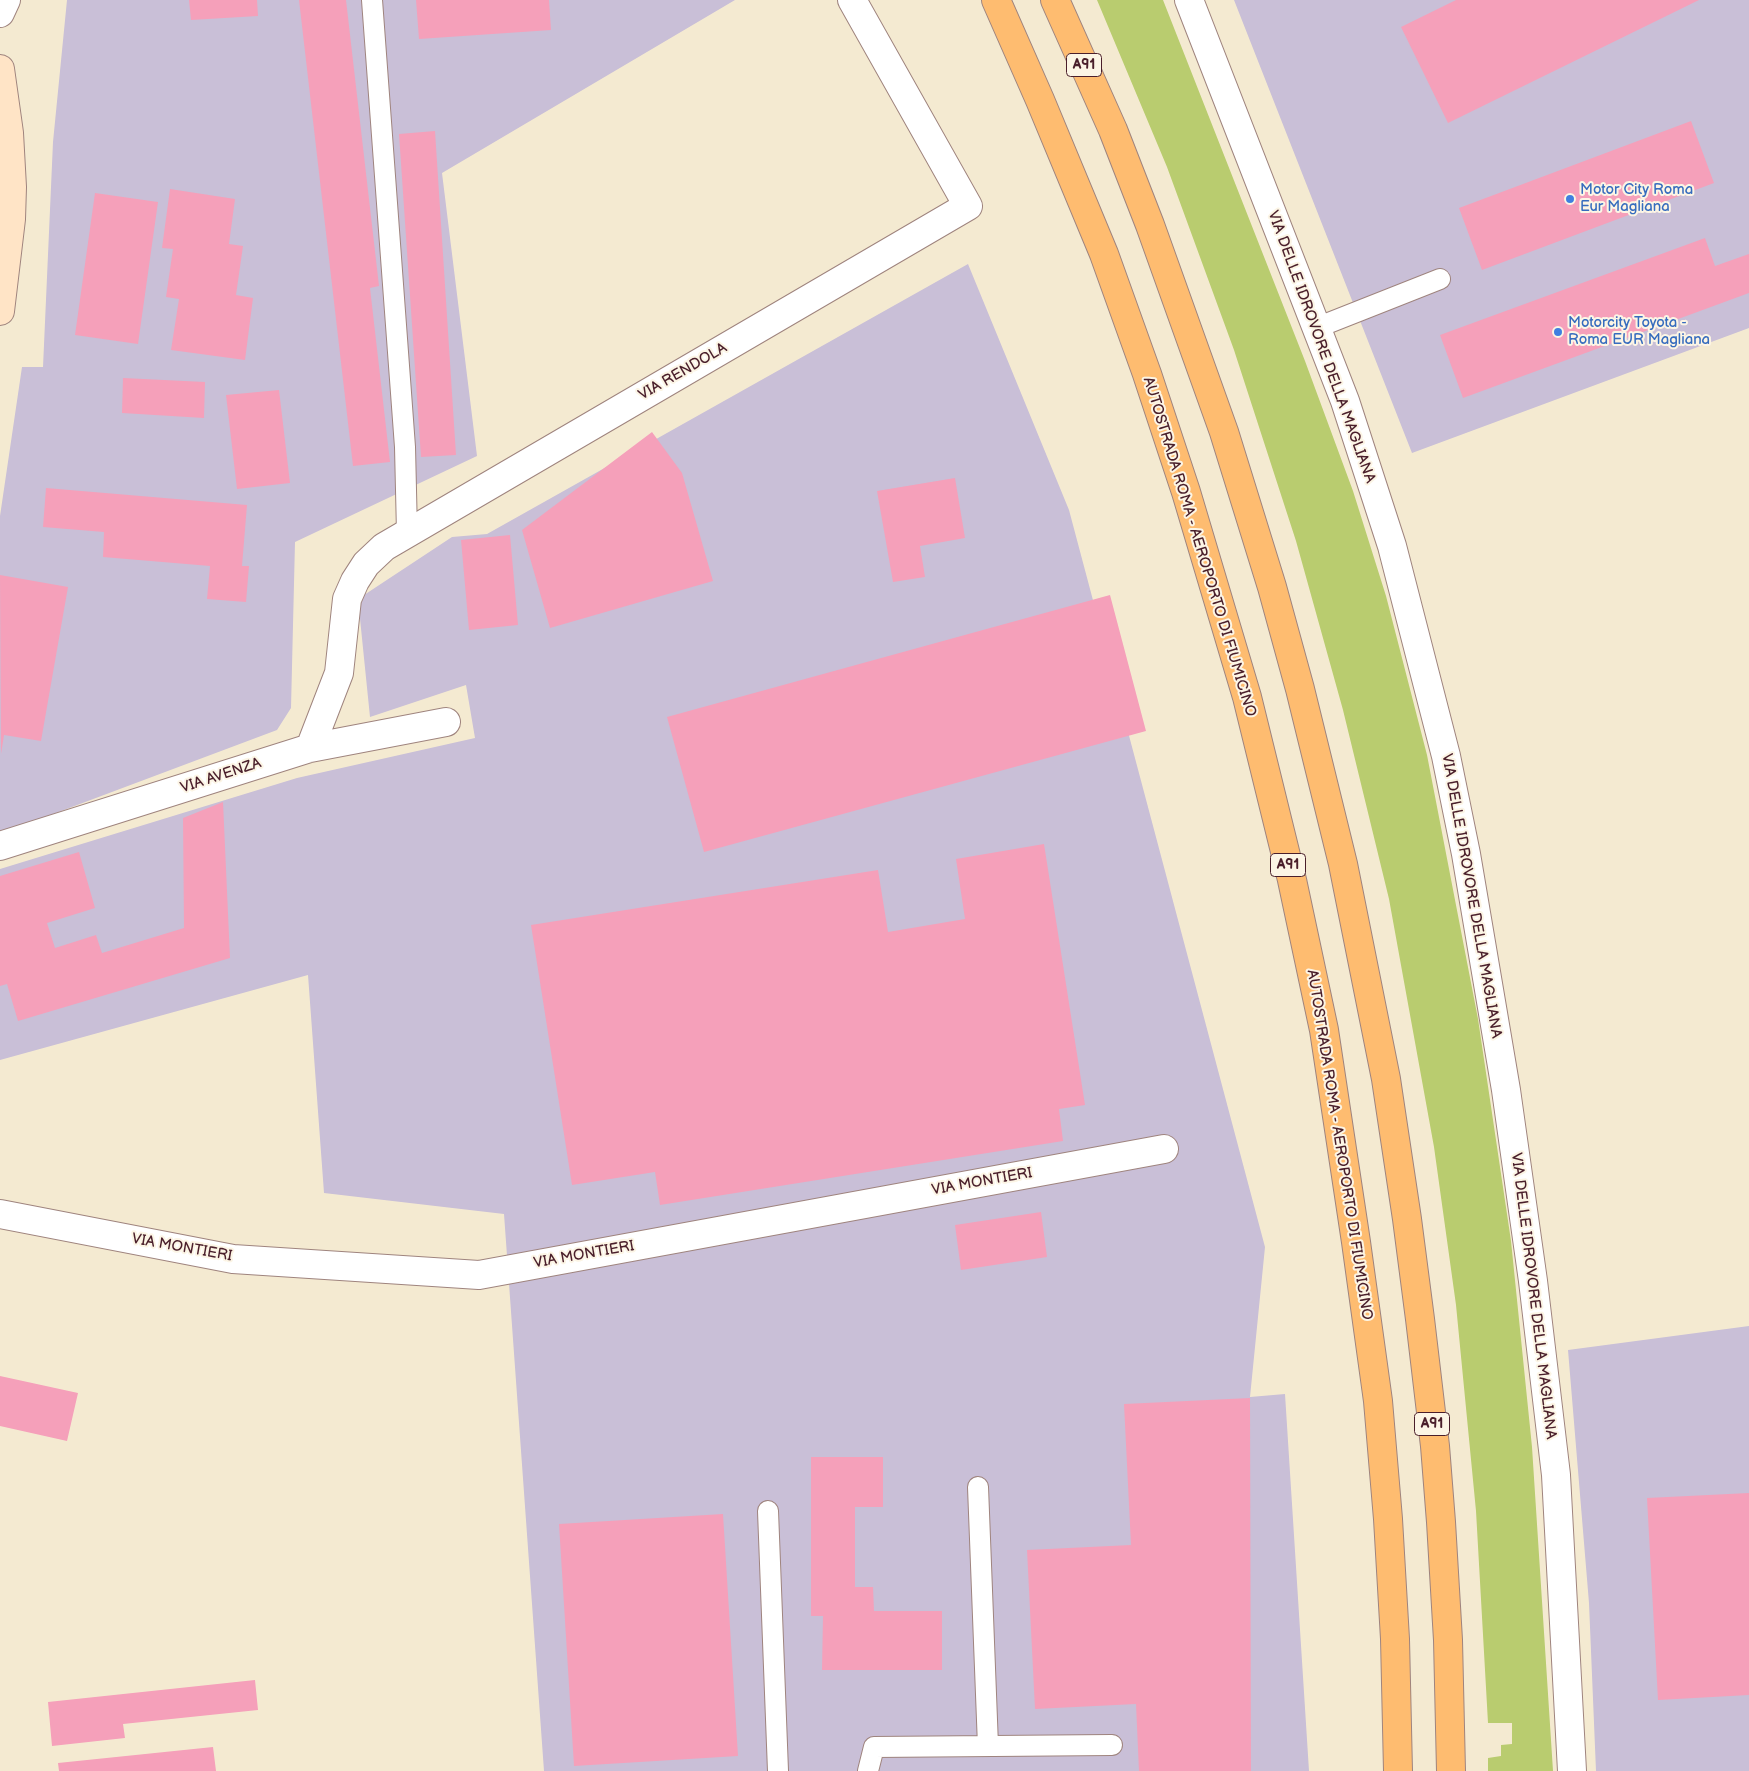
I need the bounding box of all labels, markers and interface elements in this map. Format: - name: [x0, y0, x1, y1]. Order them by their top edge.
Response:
- road number: A91: [1066, 54, 1102, 76]
- place label: Motor City Roma Eur Magliana: [1580, 181, 1693, 216]
- marker: Motor City Roma Eur Magliana: [1564, 193, 1576, 205]
- street label: VIA DELLE IDROVORE DELLA MAGLIANA: [1263, 208, 1379, 486]
- place label: Motorcity Toyota - Roma EUR Magliana: [1568, 314, 1710, 349]
- marker: Motorcity Toyota - Roma EUR Magliana: [1552, 326, 1564, 338]
- street label: VIA RENDOLA: [636, 339, 730, 405]
- street label: AUTOSTRADA ROMA - AEROPORTO DI FIUMICINO: [1139, 375, 1259, 719]
- street label: VIA DELLE IDROVORE DELLA MAGLIANA: [1437, 752, 1505, 1040]
- street label: VIA AVENZA: [178, 754, 264, 798]
- road number: A91: [1270, 854, 1306, 876]
- street label: AUTOSTRADA ROMA - AEROPORTO DI FIUMICINO: [1302, 969, 1376, 1321]
- street label: VIA DELLE IDROVORE DELLA MAGLIANA: [1506, 1152, 1560, 1440]
- street label: VIA MONTIERI: [930, 1164, 1034, 1200]
- street label: VIA MONTIERI: [130, 1230, 234, 1266]
- street label: VIA MONTIERI: [532, 1237, 636, 1273]
- road number: A91: [1414, 1412, 1450, 1436]

